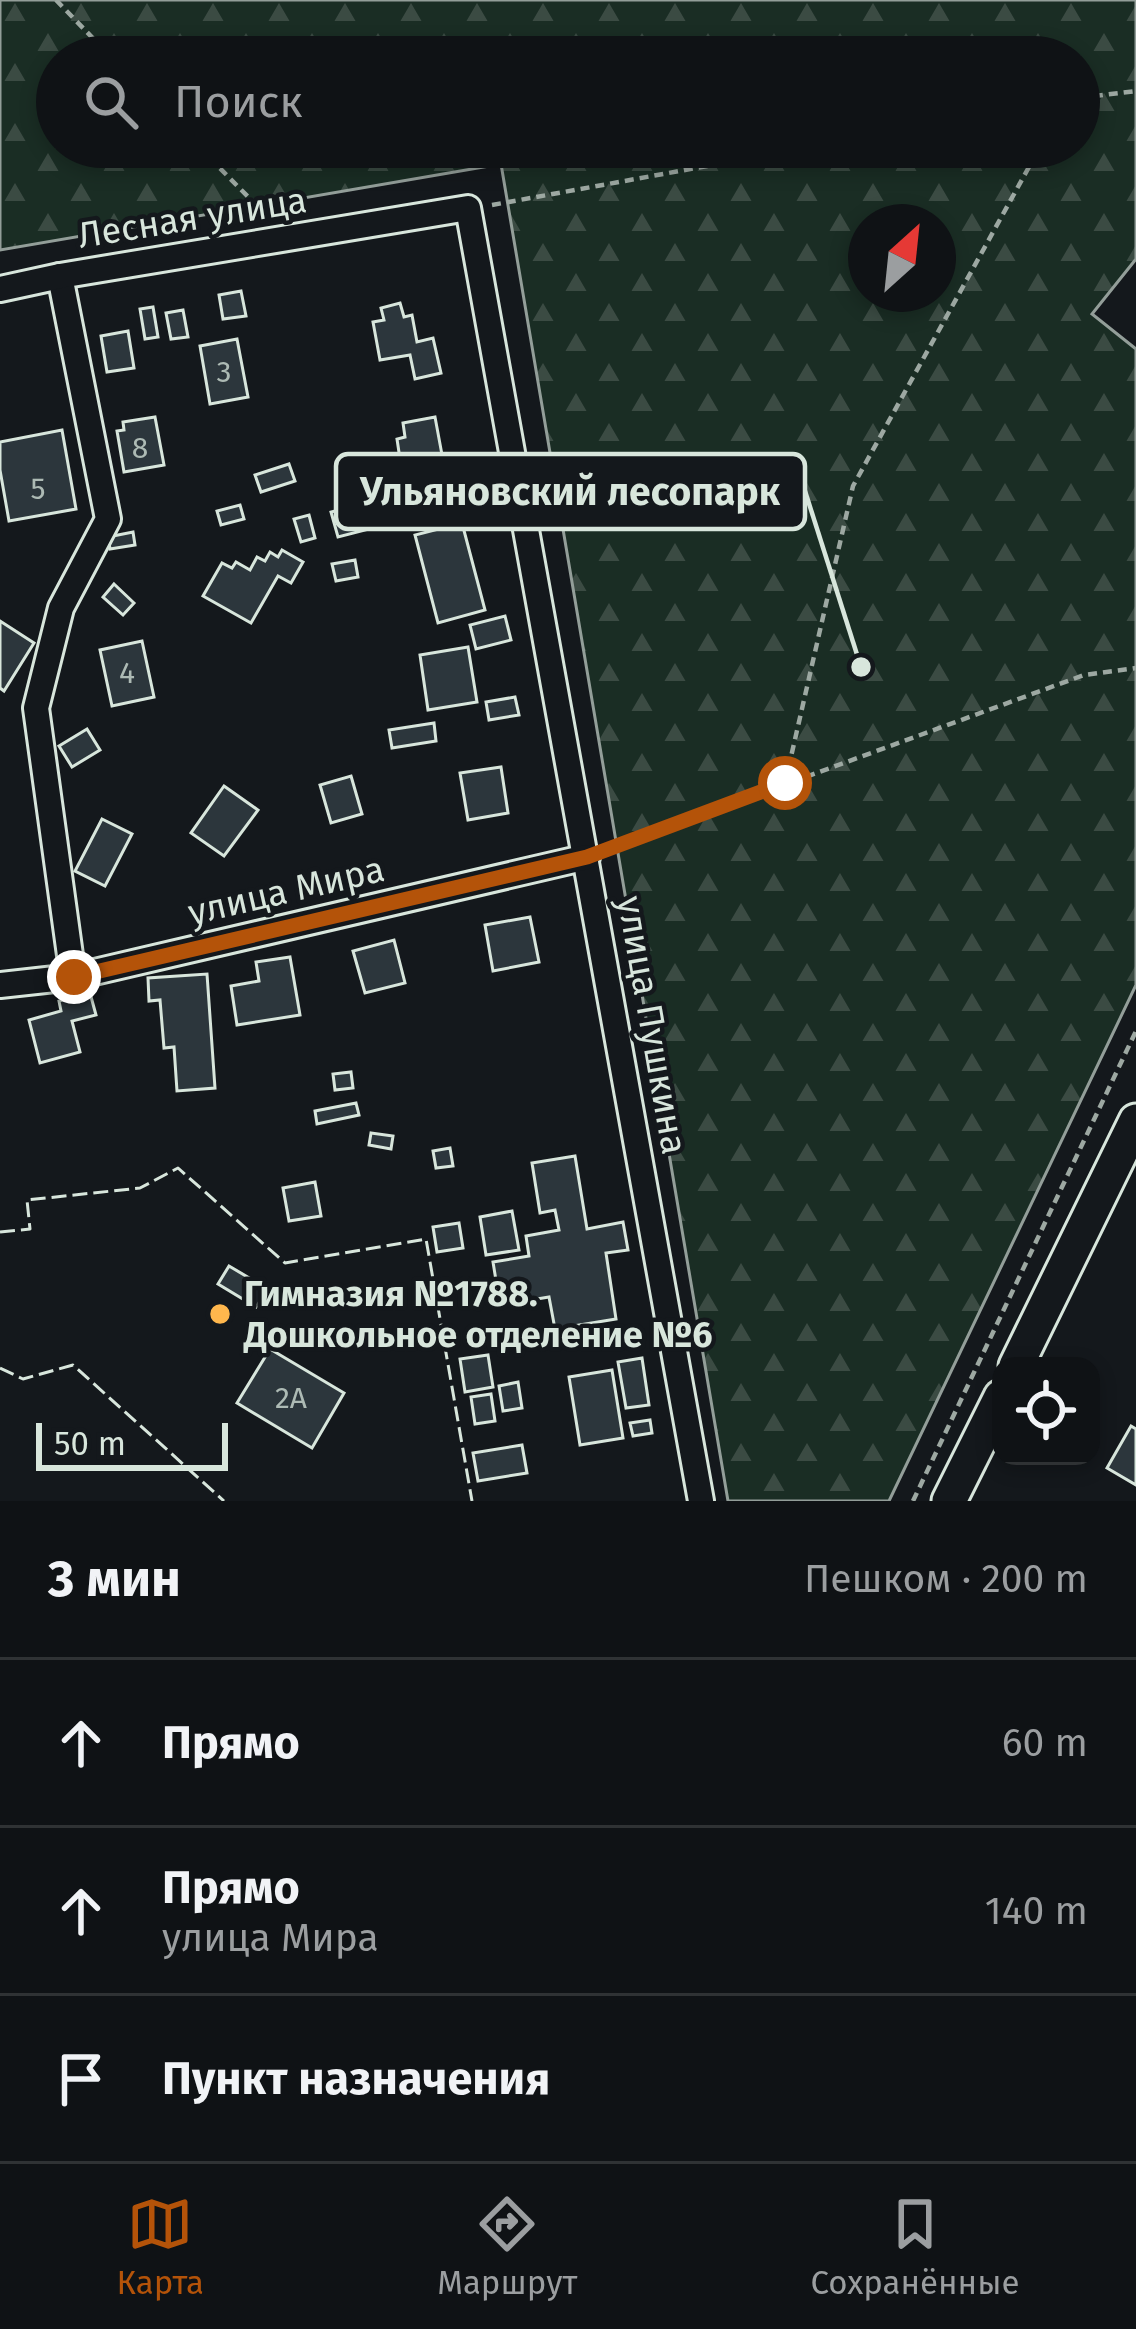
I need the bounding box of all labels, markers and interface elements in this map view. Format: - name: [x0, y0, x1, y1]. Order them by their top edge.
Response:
- search box: [36, 36, 1100, 168]
- icon: search: [78, 69, 144, 135]
- text: Поиск: [174, 75, 303, 129]
- street label: Лесная улица: [75, 178, 310, 258]
- north arrow: [848, 204, 956, 312]
- house number: 3: [217, 354, 231, 390]
- house number: 8: [132, 430, 148, 466]
- callout: Ульяновский лесопарк: [336, 454, 805, 529]
- text: Ульяновский лесопарк: [359, 469, 781, 515]
- house number: 5: [30, 471, 46, 507]
- house number: 4: [119, 655, 135, 691]
- route start: [758, 756, 812, 810]
- street label: улица Мира: [184, 847, 389, 935]
- street label: улица Пушкина: [608, 892, 696, 1158]
- route end: [47, 950, 101, 1004]
- place label: Гимназия №1788. Дошкольное отделение №6: [243, 1272, 713, 1357]
- marker: Гимназия №1788. Дошкольное отделение №6: [207, 1301, 233, 1327]
- map controls: [992, 1357, 1100, 1465]
- button: locate: [992, 1357, 1100, 1465]
- house number: 2А: [275, 1380, 308, 1416]
- scale bar: [36, 1417, 228, 1470]
- text: 50 m: [54, 1424, 126, 1464]
- text: 3 мин: [48, 1548, 181, 1610]
- text: Пешком · 200 m: [804, 1556, 1088, 1602]
- icon: ahead: [48, 1710, 114, 1776]
- text: Прямо: [162, 1716, 300, 1770]
- text: 60 m: [1002, 1720, 1088, 1766]
- text: Прямо: [162, 1861, 300, 1915]
- icon: ahead: [48, 1878, 114, 1944]
- text: 140 m: [985, 1888, 1088, 1934]
- text: улица Мира: [162, 1915, 379, 1961]
- icon: arrive: [48, 2046, 114, 2112]
- text: Пункт назначения: [162, 2052, 550, 2106]
- tab: Карта: [117, 2191, 204, 2303]
- tab: Маршрут: [437, 2191, 577, 2303]
- tab: Сохранённые: [810, 2191, 1019, 2303]

